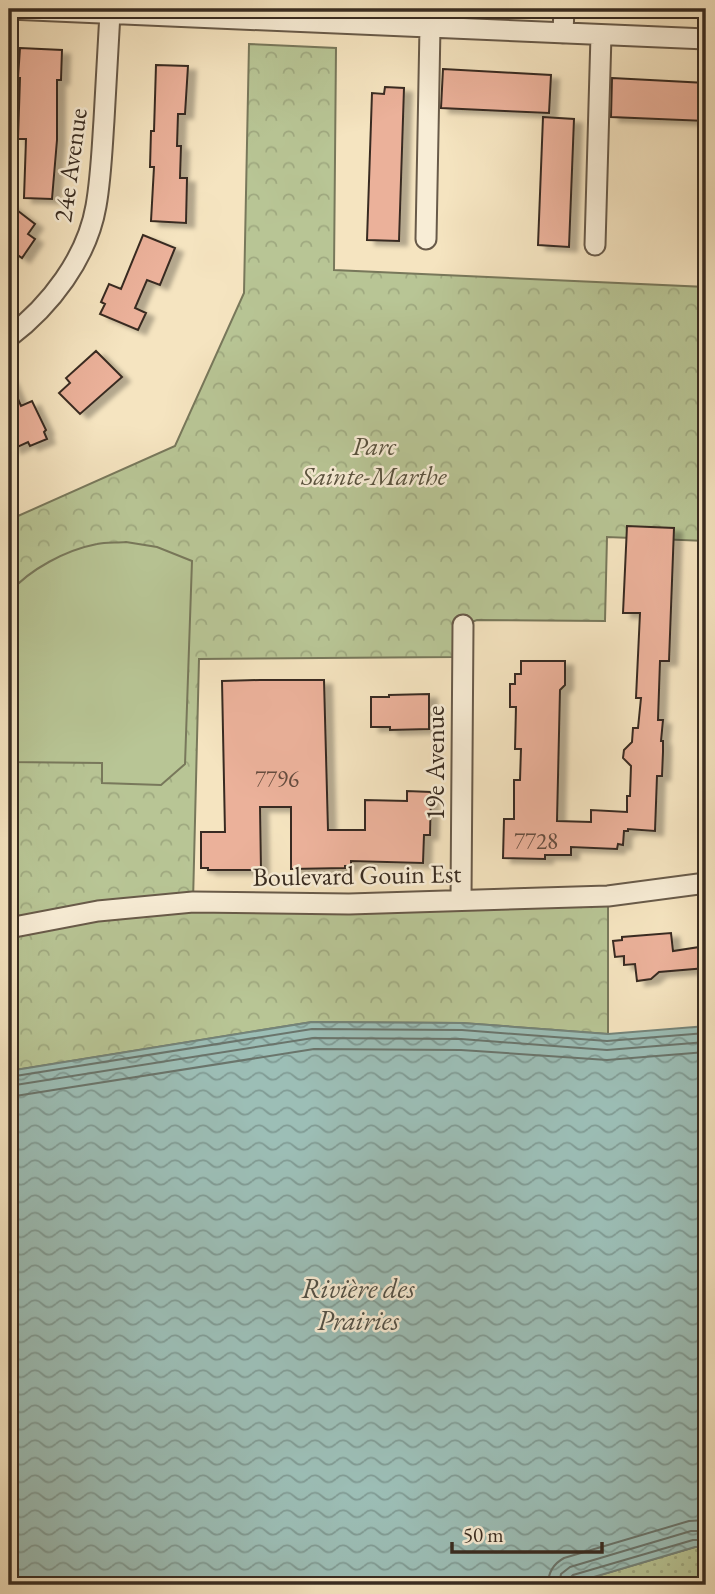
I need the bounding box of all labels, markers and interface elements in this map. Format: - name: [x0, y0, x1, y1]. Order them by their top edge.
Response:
- street label: 24e Avenue: [45, 106, 95, 224]
- park label: Parc Sainte-Marthe: [300, 429, 448, 493]
- street label: 19e Avenue: [418, 706, 452, 820]
- house number: 7796: [255, 764, 299, 794]
- house number: 7728: [514, 826, 558, 856]
- street label: Boulevard Gouin Est: [252, 856, 462, 894]
- water label: Rivière des Prairies: [301, 1270, 415, 1338]
- scale bar: [452, 1510, 603, 1554]
- text: 50 m: [463, 1521, 504, 1548]

